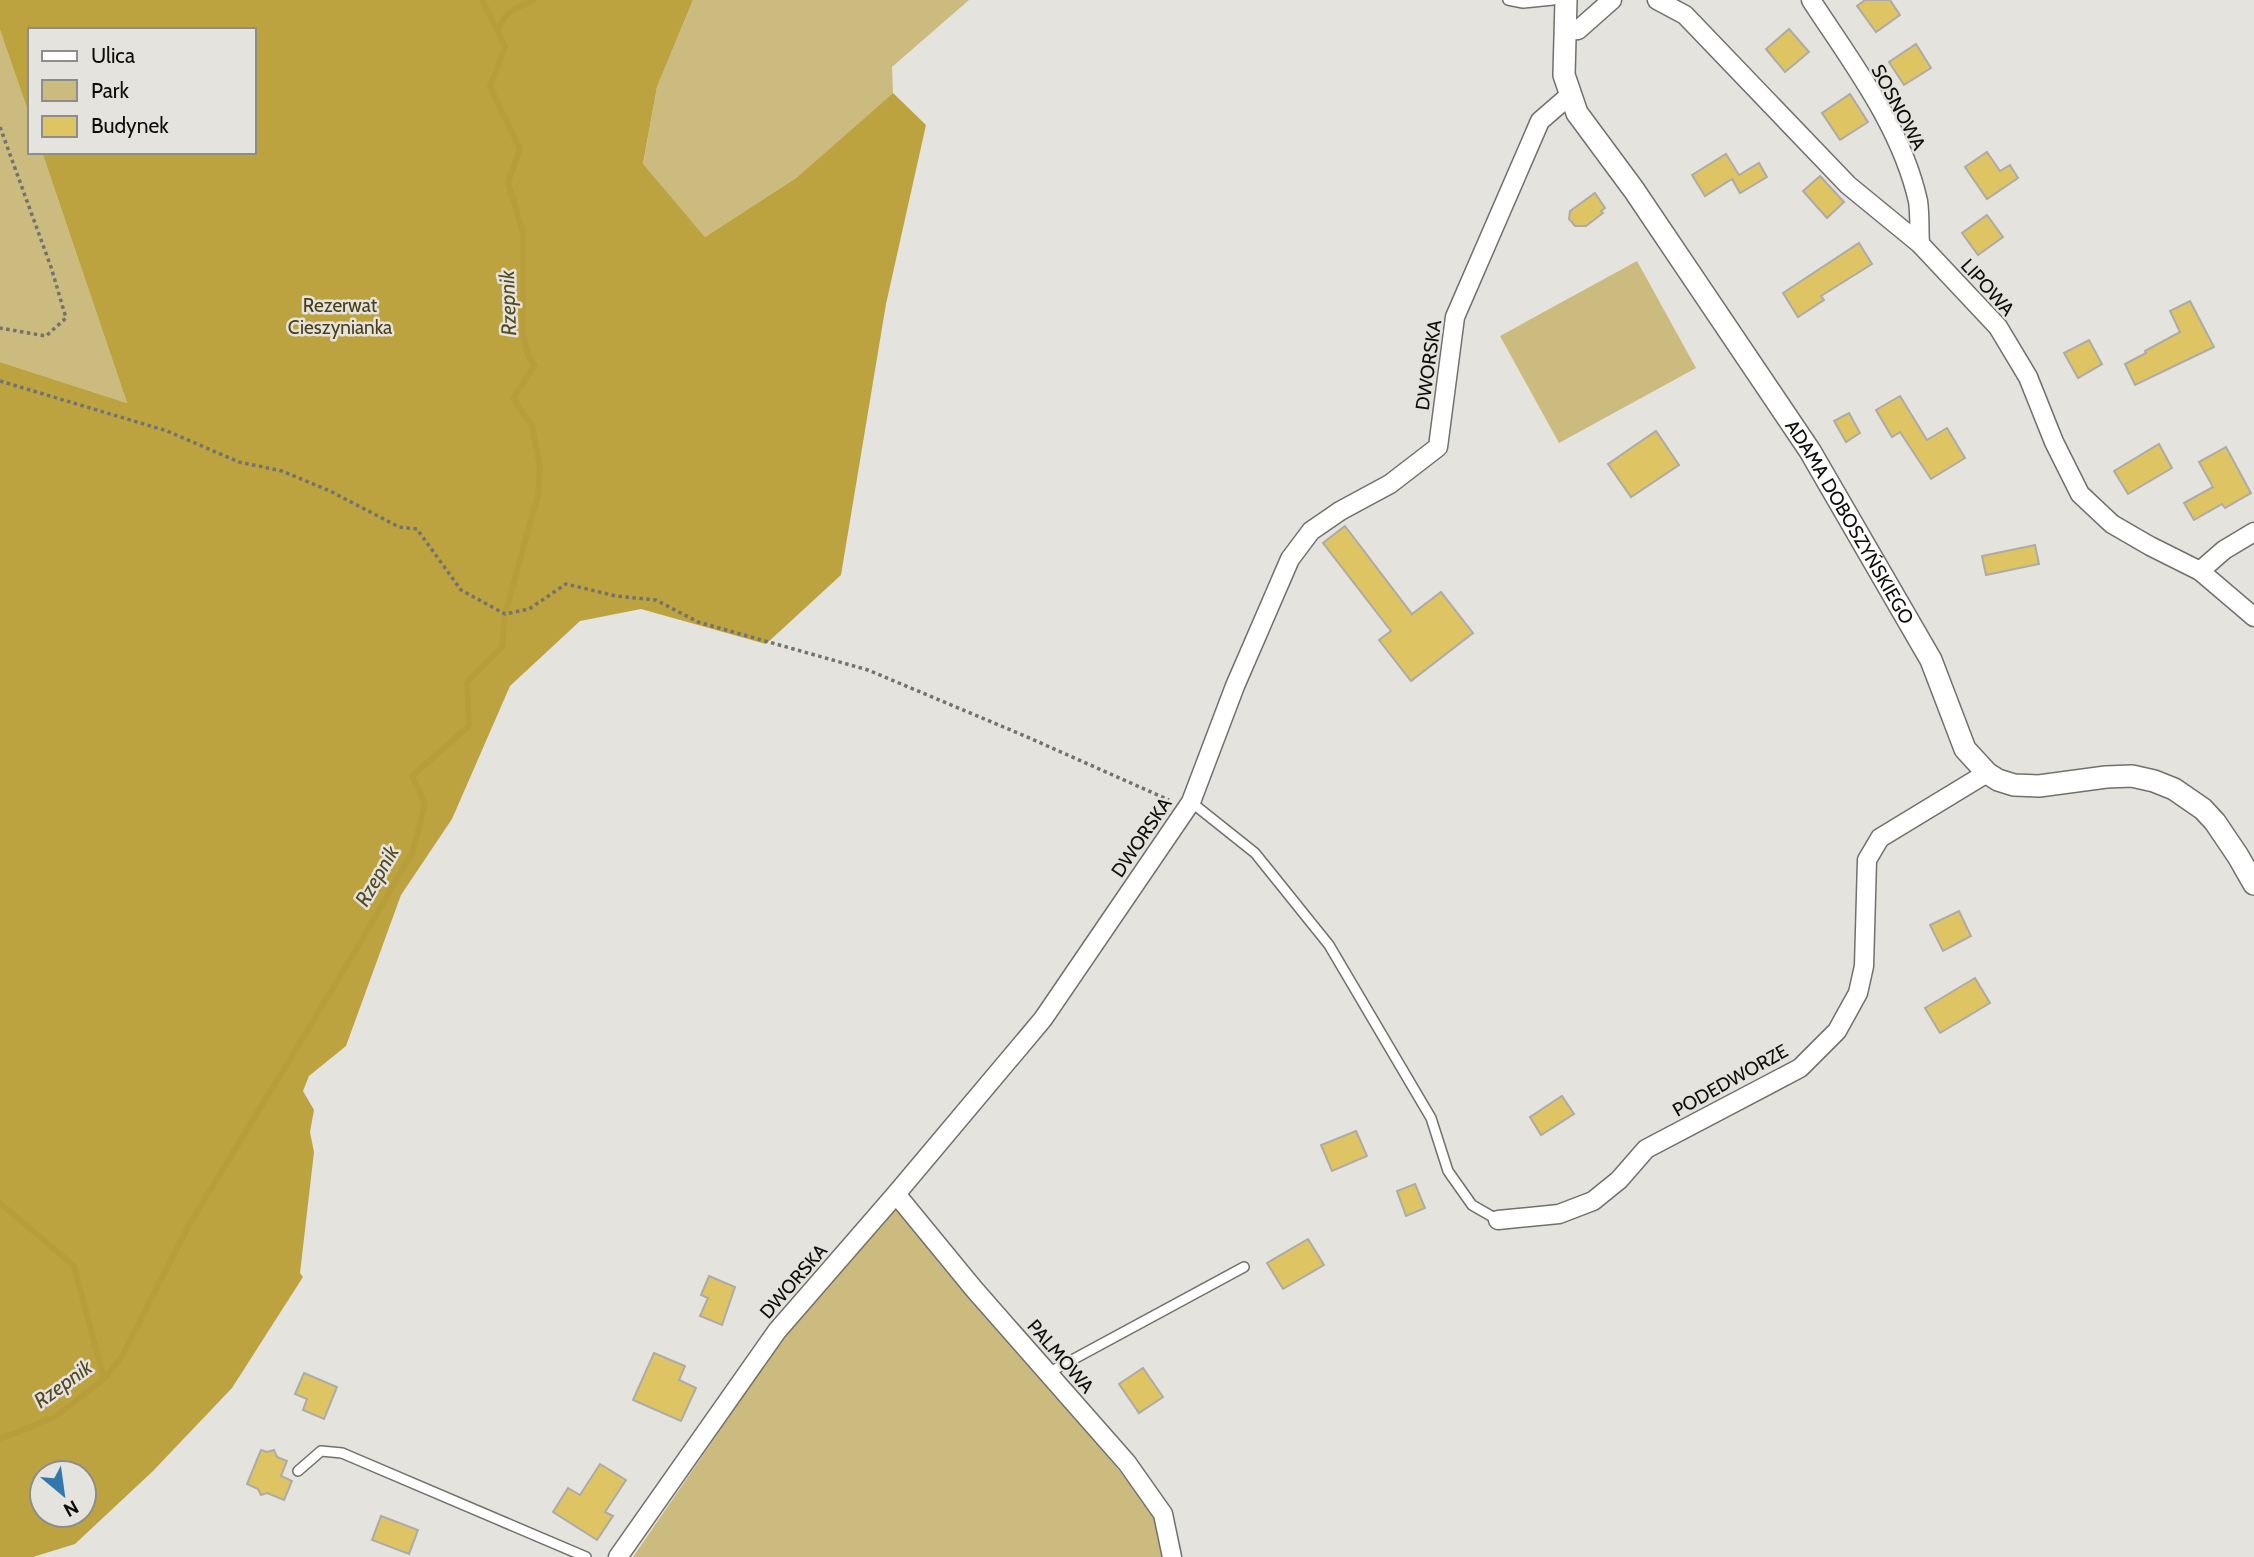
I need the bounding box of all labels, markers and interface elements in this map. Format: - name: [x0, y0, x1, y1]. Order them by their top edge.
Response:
- legend: [28, 28, 256, 154]
- text: Ulica: [91, 43, 135, 68]
- street label: SOSNOWA: [1866, 60, 1931, 154]
- text: Park: [91, 78, 129, 103]
- text: Budynek: [91, 113, 169, 138]
- street label: LIPOWA: [1956, 254, 2019, 321]
- water label: Rzepnik: [494, 269, 521, 336]
- park label: Rezerwat Cieszynianka: [288, 294, 392, 339]
- street label: DWORSKA: [1411, 318, 1446, 412]
- street label: ADAMA DOBOSZYŃSKIEGO: [1780, 416, 1919, 628]
- street label: DWORSKA: [1106, 793, 1177, 881]
- water label: Rzepnik: [349, 840, 404, 910]
- street label: PODEDWORZE: [1669, 1039, 1792, 1122]
- street label: DWORSKA: [755, 1239, 832, 1323]
- street label: PALMOWA: [1022, 1315, 1099, 1398]
- water label: Rzepnik: [29, 1354, 97, 1413]
- north arrow: [28, 1459, 98, 1529]
- text: N: [60, 1495, 82, 1522]

